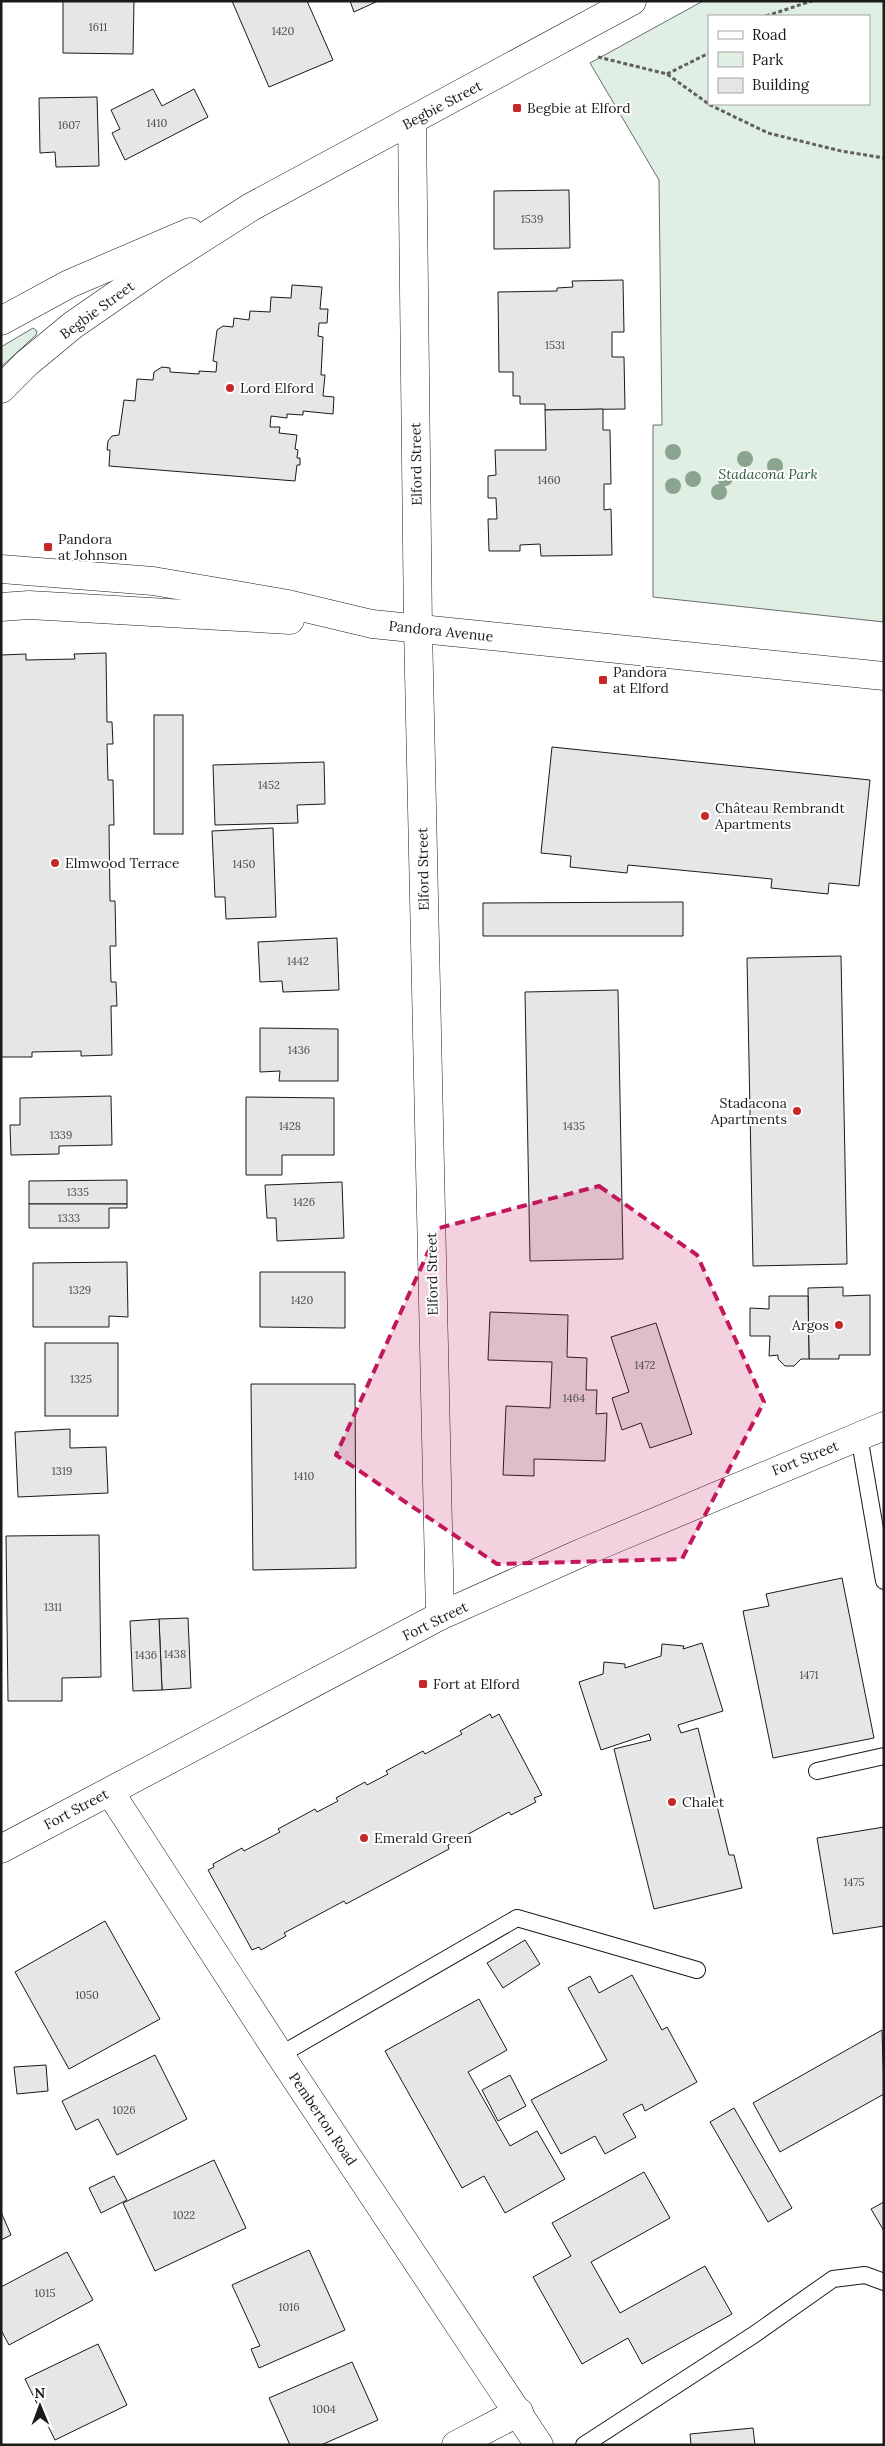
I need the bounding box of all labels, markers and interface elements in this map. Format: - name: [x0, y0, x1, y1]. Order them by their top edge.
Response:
- legend: [708, 15, 870, 105]
- house number: 1611: [89, 20, 107, 34]
- house number: 1420: [272, 24, 295, 38]
- text: Road: [752, 25, 787, 44]
- text: Park: [752, 50, 783, 69]
- text: Building: [752, 75, 810, 94]
- street label: Begbie Street: [399, 76, 485, 133]
- place label: Begbie at Elford: [527, 99, 631, 117]
- marker: Begbie at Elford: [511, 102, 523, 114]
- house number: 1410: [147, 116, 168, 130]
- house number: 1607: [58, 118, 80, 132]
- house number: 1539: [521, 212, 543, 226]
- street label: Begbie Street: [56, 277, 138, 343]
- house number: 1531: [545, 338, 565, 352]
- place label: Lord Elford: [240, 379, 314, 397]
- marker: Lord Elford: [224, 382, 236, 394]
- street label: Elford Street: [406, 422, 426, 506]
- park label: Stadacona Park: [718, 465, 818, 483]
- house number: 1460: [537, 473, 561, 487]
- place label: Pandora at Johnson: [58, 530, 128, 564]
- marker: Pandora at Johnson: [42, 541, 54, 553]
- street label: Pandora Avenue: [388, 617, 495, 645]
- place label: Pandora at Elford: [613, 663, 669, 697]
- marker: Pandora at Elford: [597, 674, 609, 686]
- house number: 1452: [258, 778, 280, 792]
- place label: Château Rembrandt Apartments: [714, 799, 845, 833]
- marker: Château Rembrandt Apartments: [699, 810, 711, 822]
- street label: Elford Street: [413, 827, 433, 911]
- place label: Elmwood Terrace: [65, 854, 180, 872]
- marker: Elmwood Terrace: [49, 857, 61, 869]
- house number: 1450: [233, 857, 256, 871]
- house number: 1442: [287, 954, 309, 968]
- house number: 1436: [288, 1043, 310, 1057]
- place label: Stadacona Apartments: [710, 1094, 787, 1128]
- marker: Stadacona Apartments: [791, 1105, 803, 1117]
- house number: 1428: [279, 1119, 301, 1133]
- house number: 1435: [563, 1119, 585, 1133]
- house number: 1339: [50, 1128, 72, 1142]
- house number: 1335: [67, 1185, 89, 1199]
- house number: 1426: [293, 1195, 315, 1209]
- house number: 1333: [58, 1211, 80, 1225]
- street label: Elford Street: [422, 1232, 442, 1316]
- house number: 1329: [69, 1283, 91, 1297]
- house number: 1420: [291, 1293, 314, 1307]
- place label: Argos: [791, 1316, 829, 1334]
- marker: Argos: [833, 1319, 845, 1331]
- house number: 1472: [635, 1358, 656, 1372]
- house number: 1325: [70, 1372, 92, 1386]
- house number: 1464: [563, 1391, 585, 1405]
- street label: Fort Street: [769, 1436, 842, 1480]
- house number: 1319: [52, 1464, 72, 1478]
- house number: 1410: [294, 1469, 315, 1483]
- street label: Fort Street: [399, 1597, 471, 1645]
- house number: 1311: [44, 1600, 62, 1614]
- house number: 1438: [164, 1647, 186, 1661]
- house number: 1436: [135, 1648, 157, 1662]
- house number: 1471: [799, 1668, 819, 1682]
- place label: Fort at Elford: [433, 1675, 520, 1693]
- marker: Fort at Elford: [417, 1678, 429, 1690]
- street label: Fort Street: [41, 1784, 112, 1834]
- place label: Chalet: [682, 1793, 725, 1811]
- marker: Chalet: [666, 1796, 678, 1808]
- place label: Emerald Green: [374, 1829, 473, 1847]
- marker: Emerald Green: [358, 1832, 370, 1844]
- house number: 1475: [843, 1875, 865, 1889]
- house number: 1050: [75, 1988, 99, 2002]
- street label: Pemberton Road: [285, 2069, 361, 2169]
- house number: 1026: [112, 2103, 136, 2117]
- house number: 1022: [173, 2208, 195, 2222]
- house number: 1015: [35, 2286, 55, 2300]
- house number: 1016: [278, 2300, 300, 2314]
- north arrow: [15, 2381, 65, 2431]
- text: N: [34, 2384, 46, 2402]
- house number: 1004: [312, 2402, 336, 2416]

